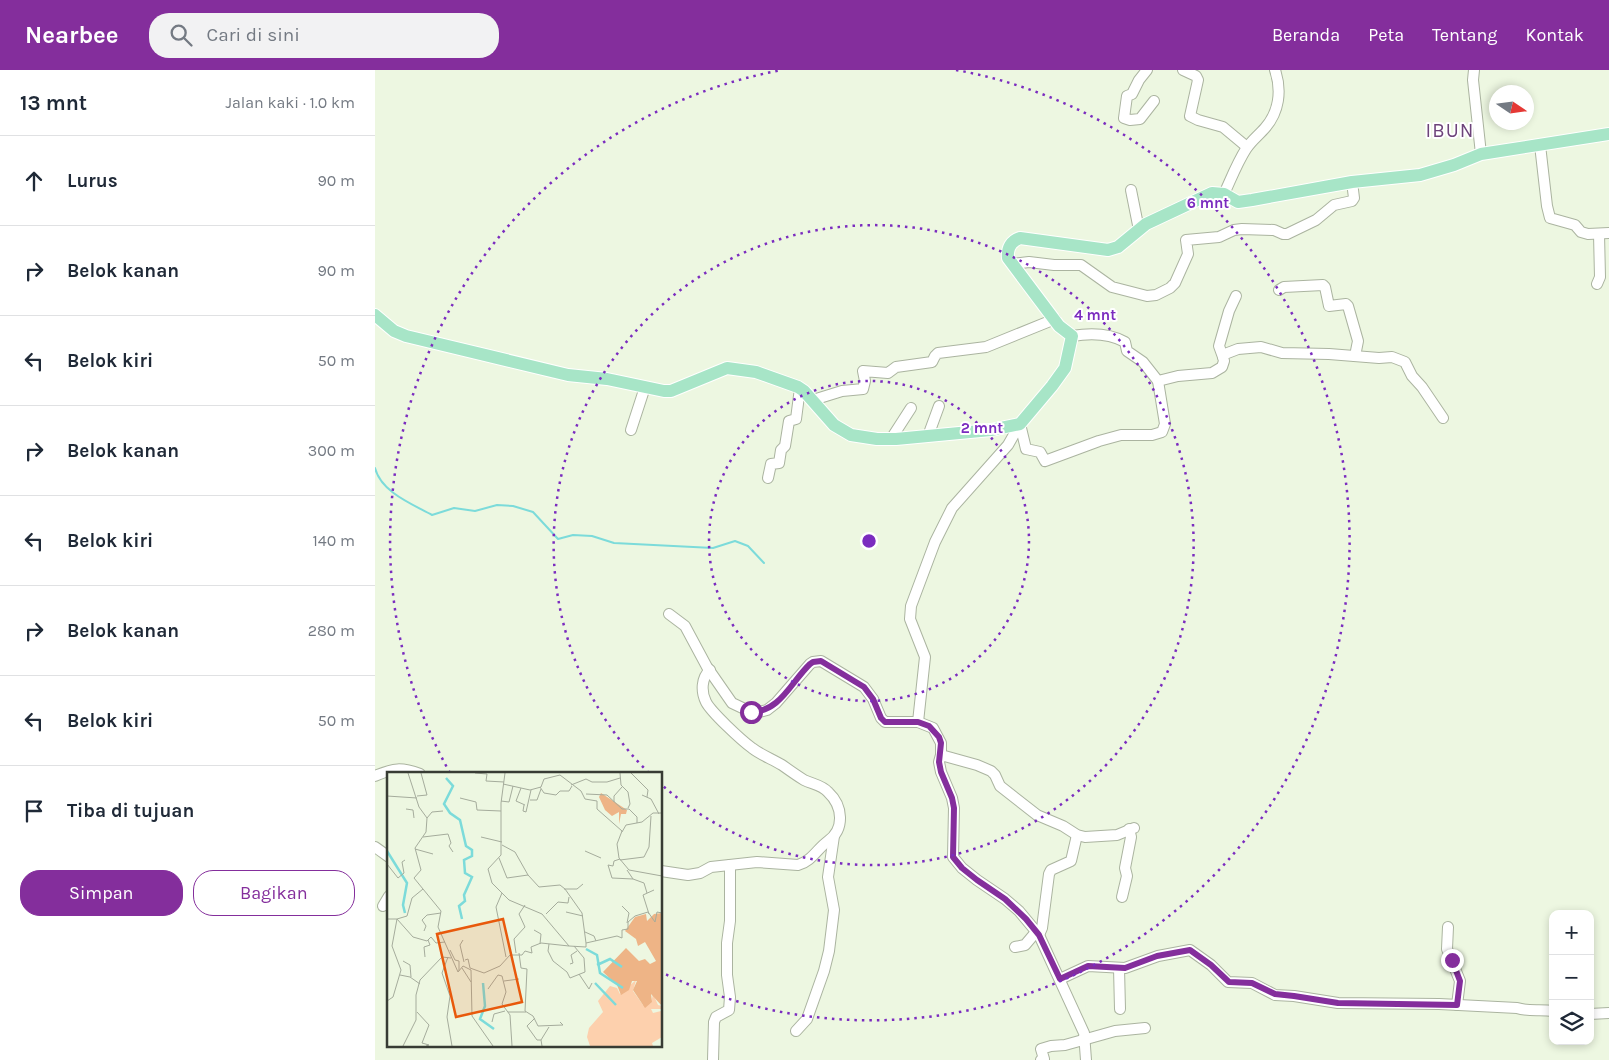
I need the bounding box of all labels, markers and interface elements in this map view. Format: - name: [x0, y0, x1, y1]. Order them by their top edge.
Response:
- search box: [149, 13, 499, 58]
- text: Nearbee: [25, 21, 119, 49]
- icon: search: [167, 21, 195, 49]
- text: Cari di sini: [207, 24, 300, 46]
- text: Beranda: [1272, 24, 1340, 46]
- text: Peta: [1368, 24, 1404, 46]
- text: Tentang: [1432, 24, 1498, 46]
- text: Kontak: [1526, 24, 1584, 46]
- north arrow: [1489, 85, 1534, 130]
- text: 13 mnt: [20, 91, 87, 115]
- text: Jalan kaki · 1.0 km: [226, 93, 355, 112]
- district label: IBUN: [1426, 119, 1474, 142]
- icon: ahead: [20, 167, 48, 195]
- text: Lurus: [67, 170, 118, 192]
- text: 90 m: [317, 171, 355, 190]
- text: 6 mnt: [1187, 194, 1229, 212]
- icon: right: [20, 257, 48, 285]
- text: Belok kanan: [67, 260, 179, 282]
- text: 90 m: [317, 261, 355, 280]
- text: 4 mnt: [1074, 306, 1116, 324]
- icon: left: [20, 347, 48, 375]
- text: Belok kiri: [67, 350, 153, 372]
- text: 50 m: [318, 351, 355, 370]
- text: 2 mnt: [961, 419, 1003, 437]
- icon: right: [20, 437, 48, 465]
- text: Belok kanan: [67, 440, 179, 462]
- text: 300 m: [308, 441, 355, 460]
- icon: left: [20, 527, 48, 555]
- text: Belok kiri: [67, 530, 153, 552]
- text: 140 m: [313, 531, 355, 550]
- centre of rings: [860, 532, 878, 550]
- icon: right: [20, 617, 48, 645]
- text: Belok kanan: [67, 620, 179, 642]
- text: 280 m: [308, 621, 355, 640]
- route start: [740, 701, 763, 724]
- icon: left: [20, 707, 48, 735]
- text: Belok kiri: [67, 710, 153, 732]
- text: 50 m: [318, 711, 355, 730]
- inset map: [387, 772, 663, 1048]
- icon: arrive: [20, 797, 48, 825]
- text: Tiba di tujuan: [67, 800, 194, 822]
- button: Simpan: [20, 870, 183, 916]
- button: Bagikan: [193, 870, 355, 916]
- map controls: [1549, 910, 1594, 1045]
- button: +: [1549, 910, 1594, 955]
- route end: [1441, 949, 1464, 972]
- button: −: [1549, 955, 1594, 1000]
- button: layers: [1549, 1000, 1594, 1045]

